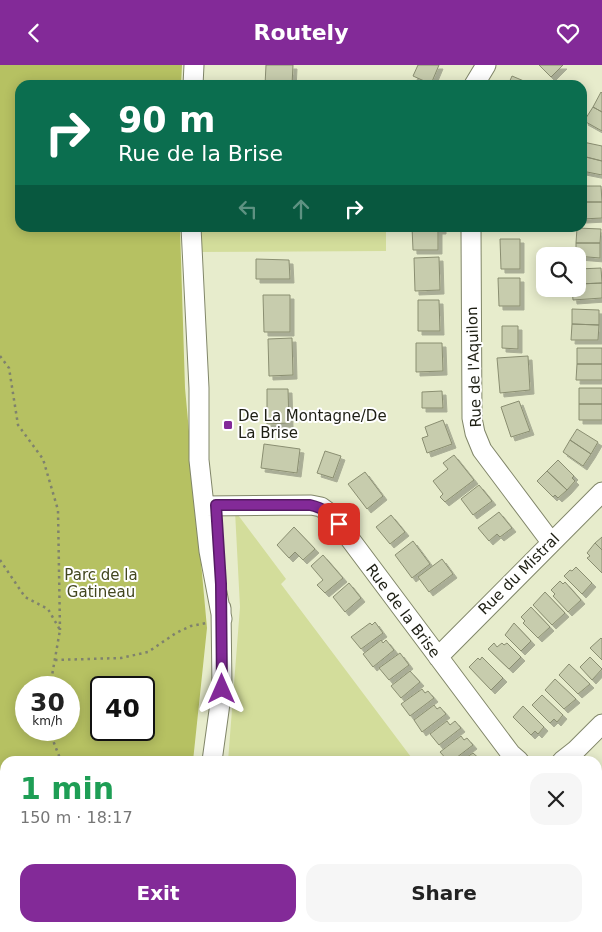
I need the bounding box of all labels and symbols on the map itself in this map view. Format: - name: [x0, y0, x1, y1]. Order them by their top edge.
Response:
- street label: Rue de l'Aquilon: [463, 306, 485, 428]
- place label: De La Montagne/De La Brise: [238, 407, 387, 442]
- marker: De La Montagne/De La Brise: [222, 419, 234, 431]
- pin: [318, 503, 360, 545]
- street label: Rue du Mistral: [475, 530, 563, 618]
- street label: Rue de la Brise: [362, 561, 444, 661]
- park label: Parc de la Gatineau: [64, 566, 138, 601]
- position arrow: [195, 662, 247, 714]
- speed limit sign: 40: [90, 676, 155, 741]

